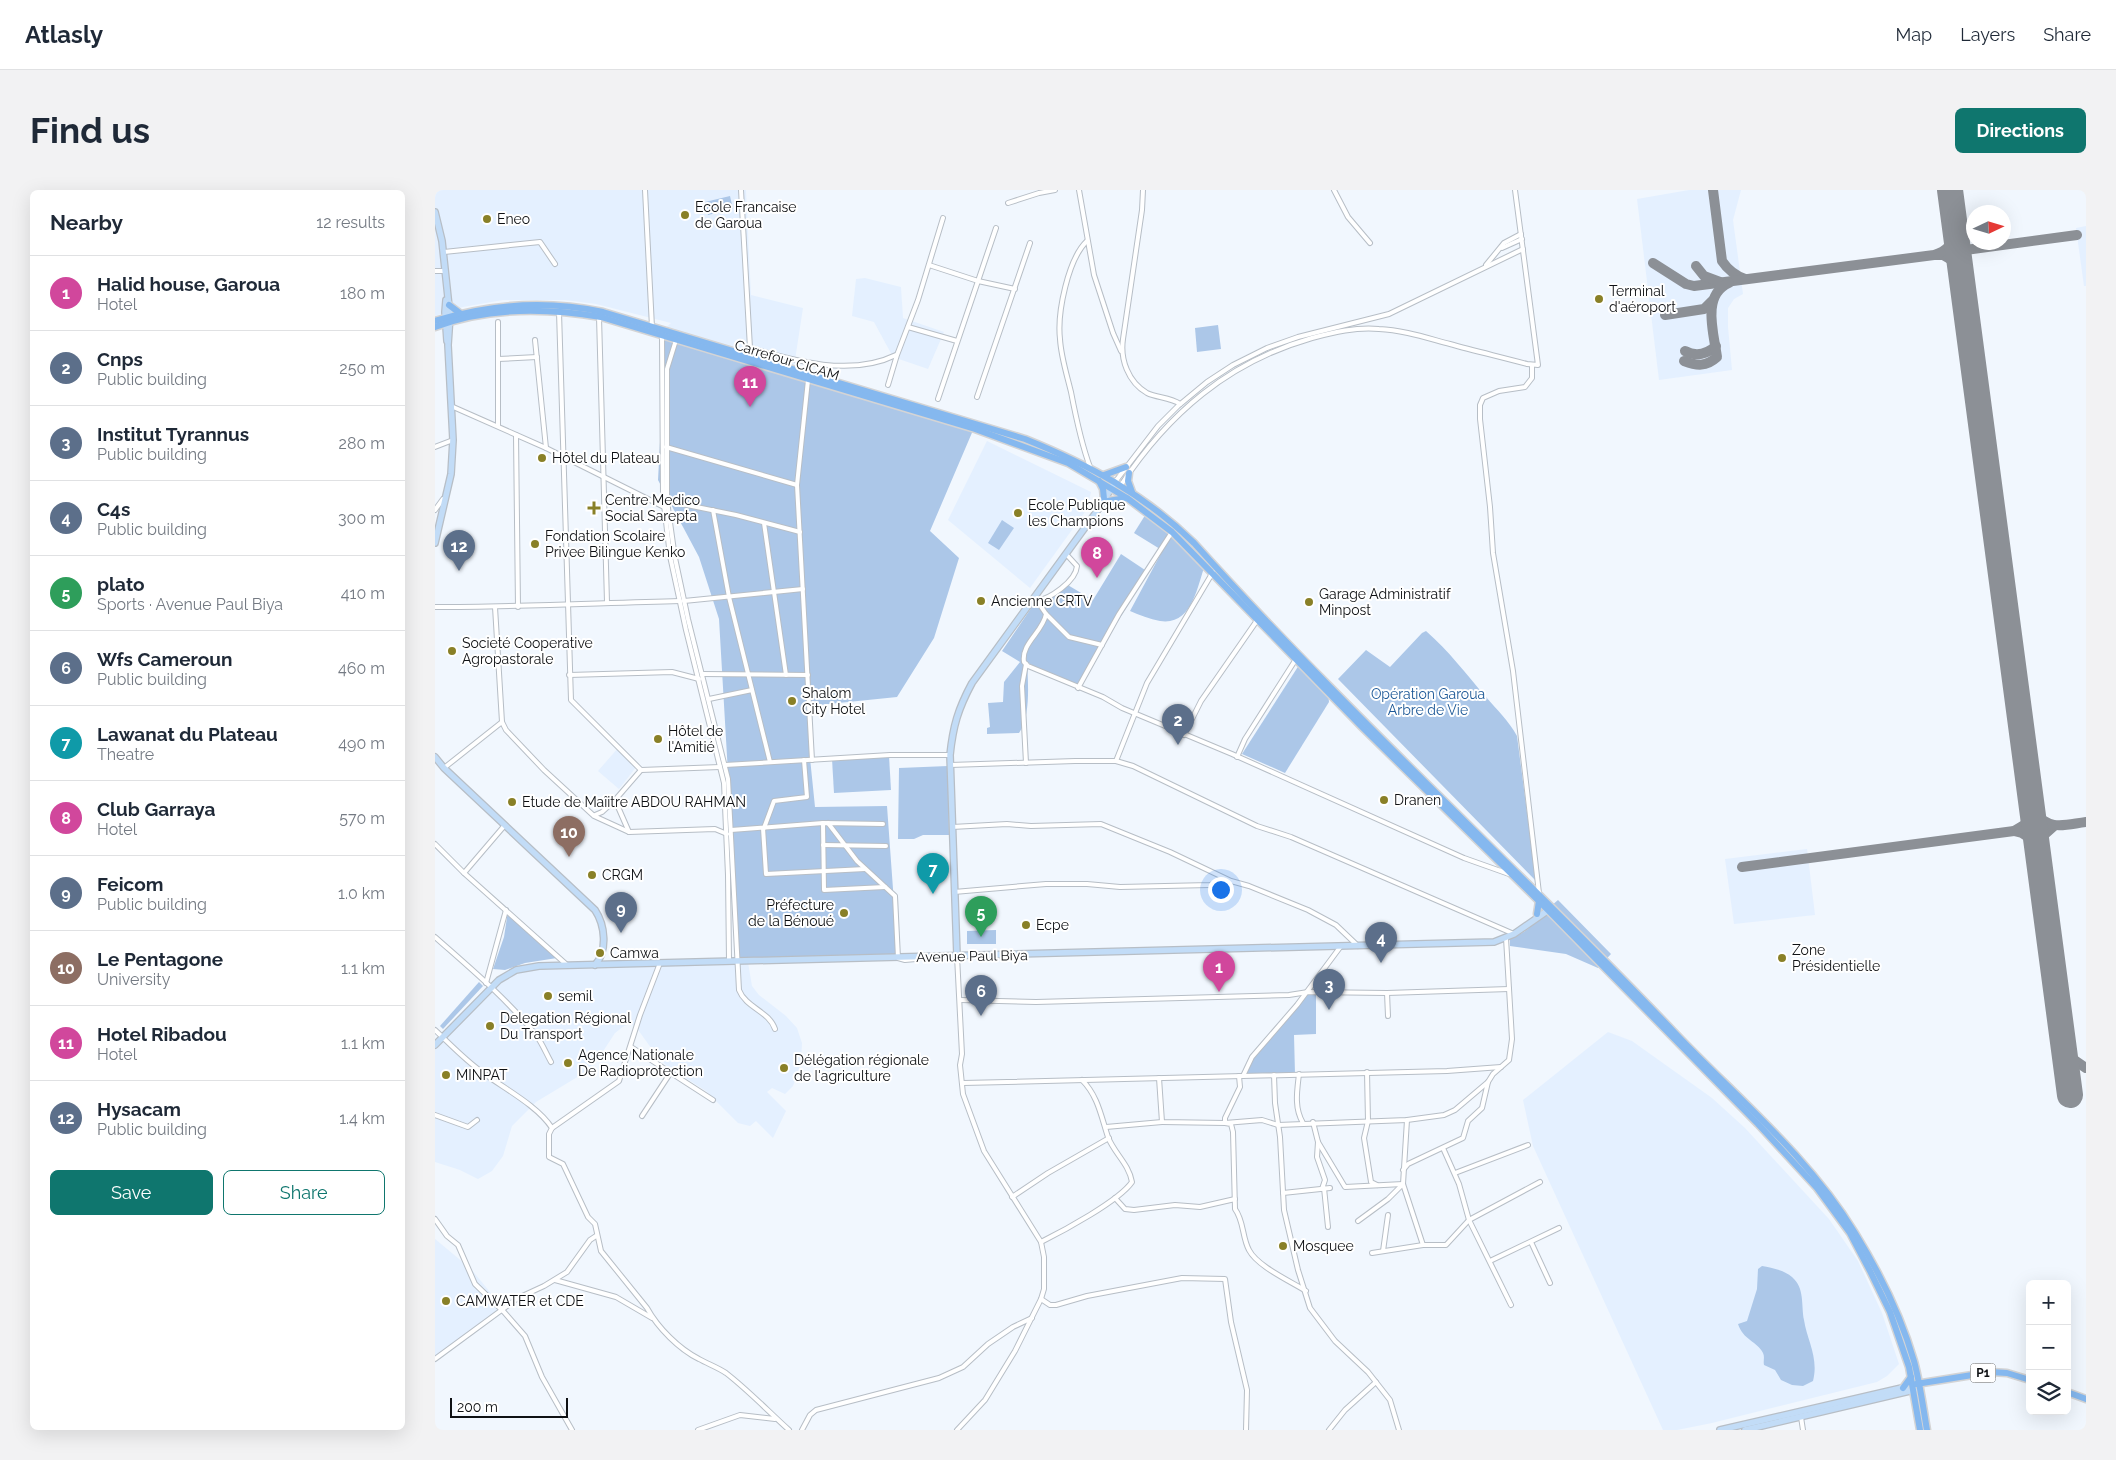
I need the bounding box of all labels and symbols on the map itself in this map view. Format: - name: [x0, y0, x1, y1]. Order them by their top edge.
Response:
- place label: Ecole Francaise de Garoua: [695, 199, 797, 231]
- north arrow: [1966, 205, 2011, 250]
- marker: Ecole Francaise de Garoua: [679, 209, 691, 221]
- place label: Eneo: [497, 211, 530, 227]
- marker: Eneo: [481, 213, 493, 225]
- place label: Terminal d'aéroport: [1609, 283, 1676, 315]
- marker: Terminal d'aéroport: [1593, 293, 1605, 305]
- street label: Carrefour CICAM: [733, 336, 841, 384]
- pin: 11: [734, 366, 766, 407]
- place label: Hôtel du Plateau: [552, 450, 660, 466]
- marker: Hôtel du Plateau: [536, 452, 548, 464]
- place label: Centre Medico Social Sarepta: [605, 492, 700, 524]
- place label: Ecole Publique les Champions: [1028, 497, 1126, 529]
- marker: Centre Medico Social Sarepta: [587, 501, 601, 515]
- marker: Ecole Publique les Champions: [1012, 507, 1024, 519]
- place label: Fondation Scolaire Privee Bilingue Kenko: [545, 528, 685, 560]
- pin: 12: [443, 530, 475, 571]
- pin: 8: [1081, 537, 1113, 578]
- marker: Fondation Scolaire Privee Bilingue Kenko: [529, 538, 541, 550]
- place label: Garage Administratif Minpost: [1319, 586, 1452, 618]
- place label: Ancienne CRTV: [991, 593, 1093, 609]
- marker: Ancienne CRTV: [975, 595, 987, 607]
- marker: Garage Administratif Minpost: [1303, 596, 1315, 608]
- place label: Societé Cooperative Agropastorale: [462, 635, 593, 667]
- marker: Societé Cooperative Agropastorale: [446, 645, 458, 657]
- place label: Shalom City Hotel: [802, 685, 865, 717]
- park label: Opération Garoua Arbre de Vie: [1371, 686, 1485, 718]
- marker: Shalom City Hotel: [786, 695, 798, 707]
- pin: 2: [1162, 704, 1194, 745]
- place label: Hôtel de l'Amitié: [668, 723, 723, 755]
- marker: Hôtel de l'Amitié: [652, 733, 664, 745]
- place label: Dranen: [1394, 792, 1441, 808]
- place label: Etude de Maîitre ABDOU RAHMAN: [522, 794, 746, 810]
- marker: Dranen: [1378, 794, 1390, 806]
- marker: Etude de Maîitre ABDOU RAHMAN: [506, 796, 518, 808]
- pin: 10: [553, 816, 585, 857]
- pin: 7: [917, 853, 949, 894]
- place label: CRGM: [602, 867, 643, 883]
- marker: CRGM: [586, 869, 598, 881]
- your location: [1208, 877, 1234, 903]
- pin: 9: [605, 892, 637, 933]
- pin: 5: [965, 896, 997, 937]
- place label: Préfecture de la Bénoué: [748, 897, 834, 929]
- marker: Préfecture de la Bénoué: [838, 907, 850, 919]
- place label: Ecpe: [1036, 917, 1069, 933]
- marker: Ecpe: [1020, 919, 1032, 931]
- pin: 4: [1365, 922, 1397, 963]
- place label: Zone Présidentielle: [1792, 942, 1880, 974]
- place label: Camwa: [610, 945, 659, 961]
- marker: Camwa: [594, 947, 606, 959]
- street label: Avenue Paul Biya: [916, 947, 1028, 965]
- pin: 1: [1203, 951, 1235, 992]
- marker: Zone Présidentielle: [1776, 952, 1788, 964]
- pin: 3: [1313, 969, 1345, 1010]
- pin: 6: [965, 975, 997, 1016]
- place label: semil: [558, 988, 593, 1004]
- marker: semil: [542, 990, 554, 1002]
- place label: Delegation Régional Du Transport: [500, 1010, 631, 1042]
- marker: Delegation Régional Du Transport: [484, 1020, 496, 1032]
- place label: Agence Nationale De Radioprotection: [578, 1047, 703, 1079]
- place label: Délégation régionale de l'agriculture: [794, 1052, 929, 1084]
- marker: Agence Nationale De Radioprotection: [562, 1057, 574, 1069]
- marker: Délégation régionale de l'agriculture: [778, 1062, 790, 1074]
- place label: MINPAT: [456, 1067, 508, 1083]
- marker: MINPAT: [440, 1069, 452, 1081]
- place label: Mosquee: [1293, 1238, 1354, 1254]
- marker: Mosquee: [1277, 1240, 1289, 1252]
- place label: CAMWATER et CDE: [456, 1293, 584, 1309]
- marker: CAMWATER et CDE: [440, 1295, 452, 1307]
- road number: P1: [1971, 1364, 1995, 1382]
- scale bar: [450, 1395, 567, 1418]

